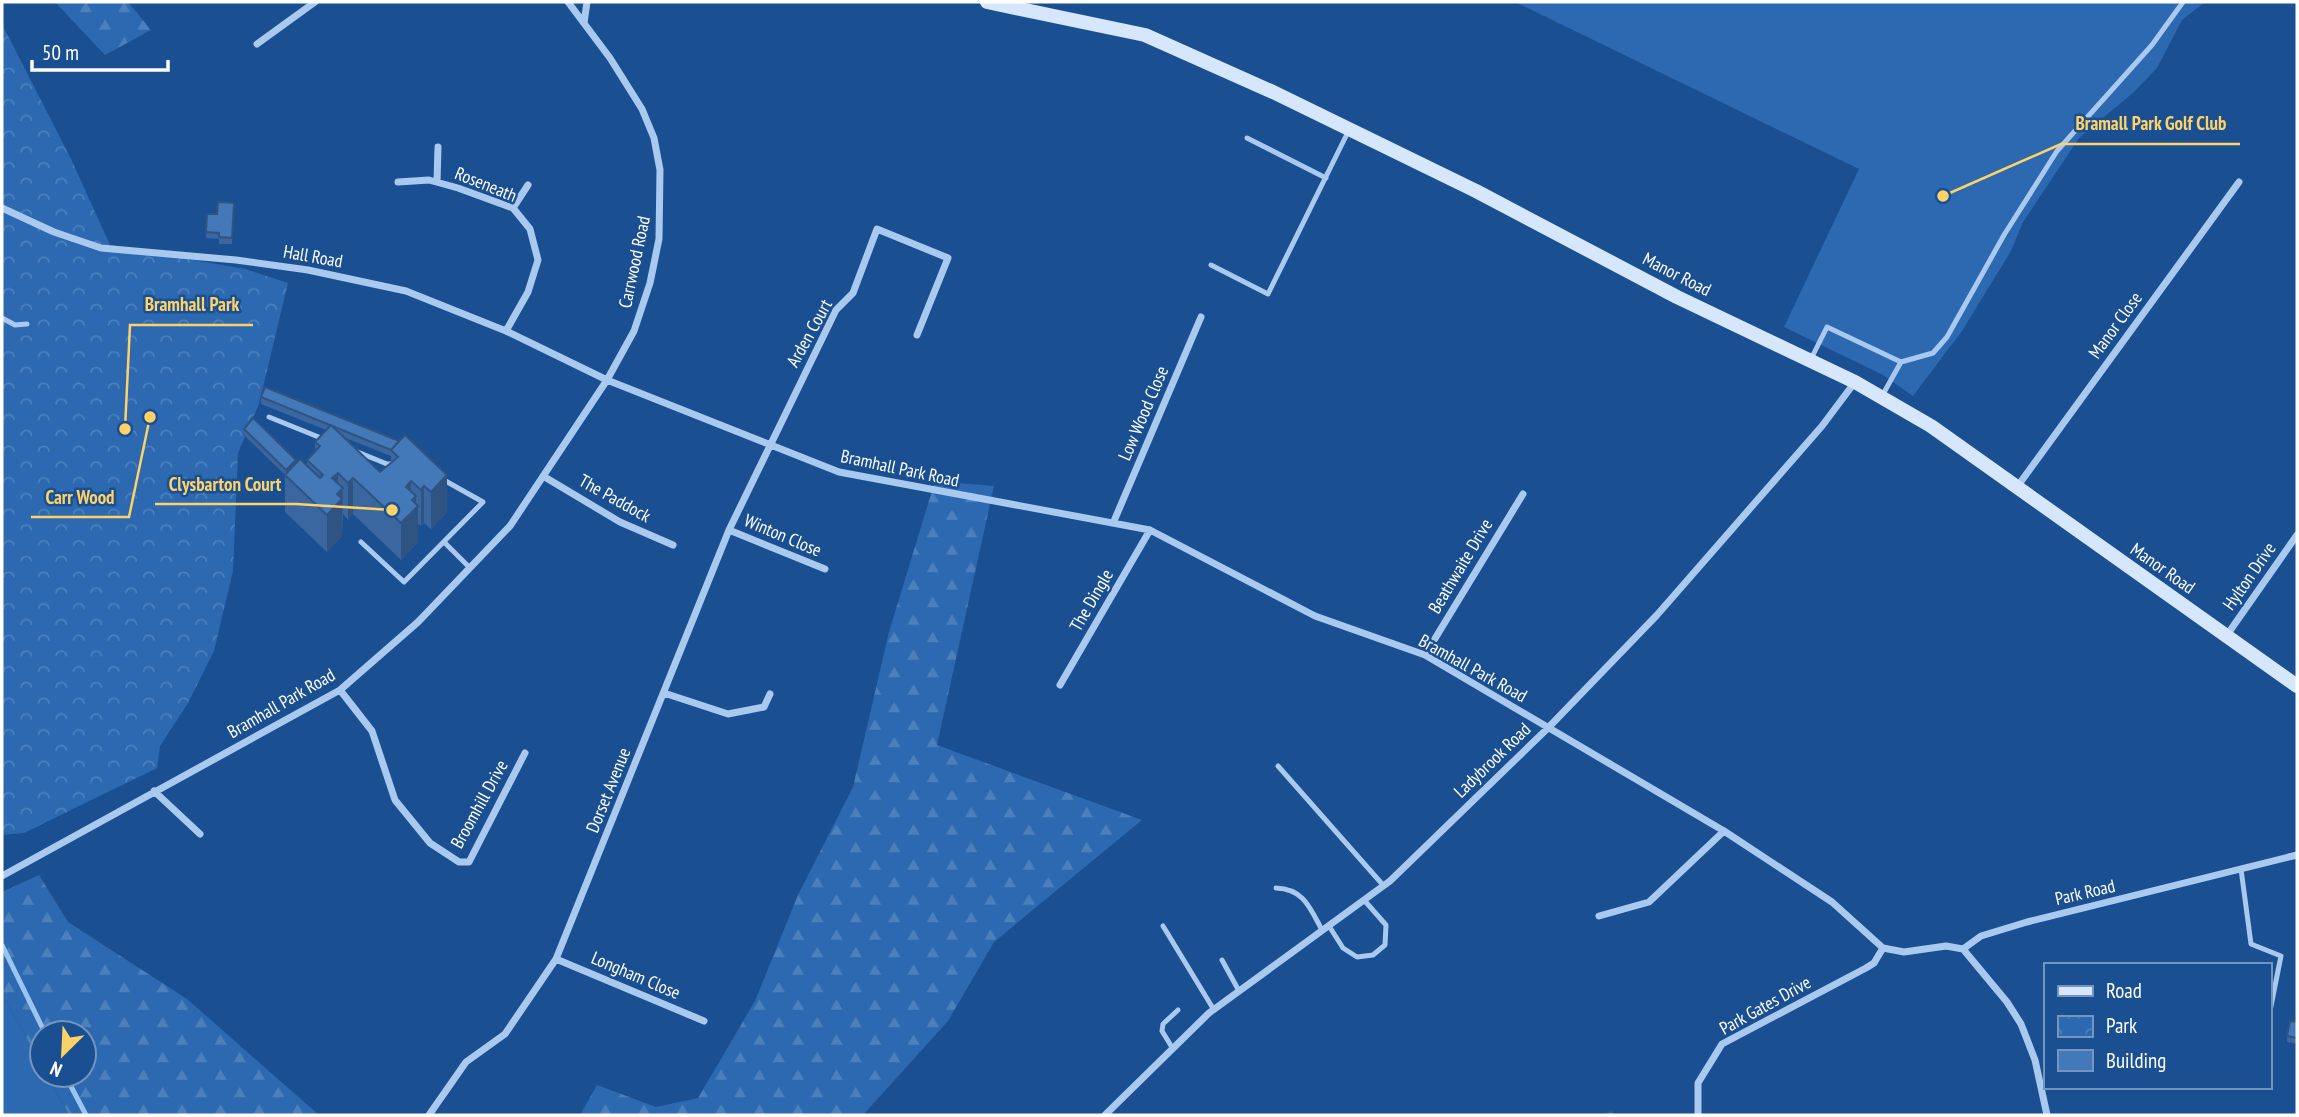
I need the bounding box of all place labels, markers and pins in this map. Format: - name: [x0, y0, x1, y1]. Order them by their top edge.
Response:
- callout: Bramall Park Golf Club: [2061, 104, 2240, 144]
- callout: Bramhall Park: [130, 285, 253, 325]
- callout: Clysbarton Court: [155, 464, 296, 504]
- callout: Carr Wood: [31, 477, 129, 517]

